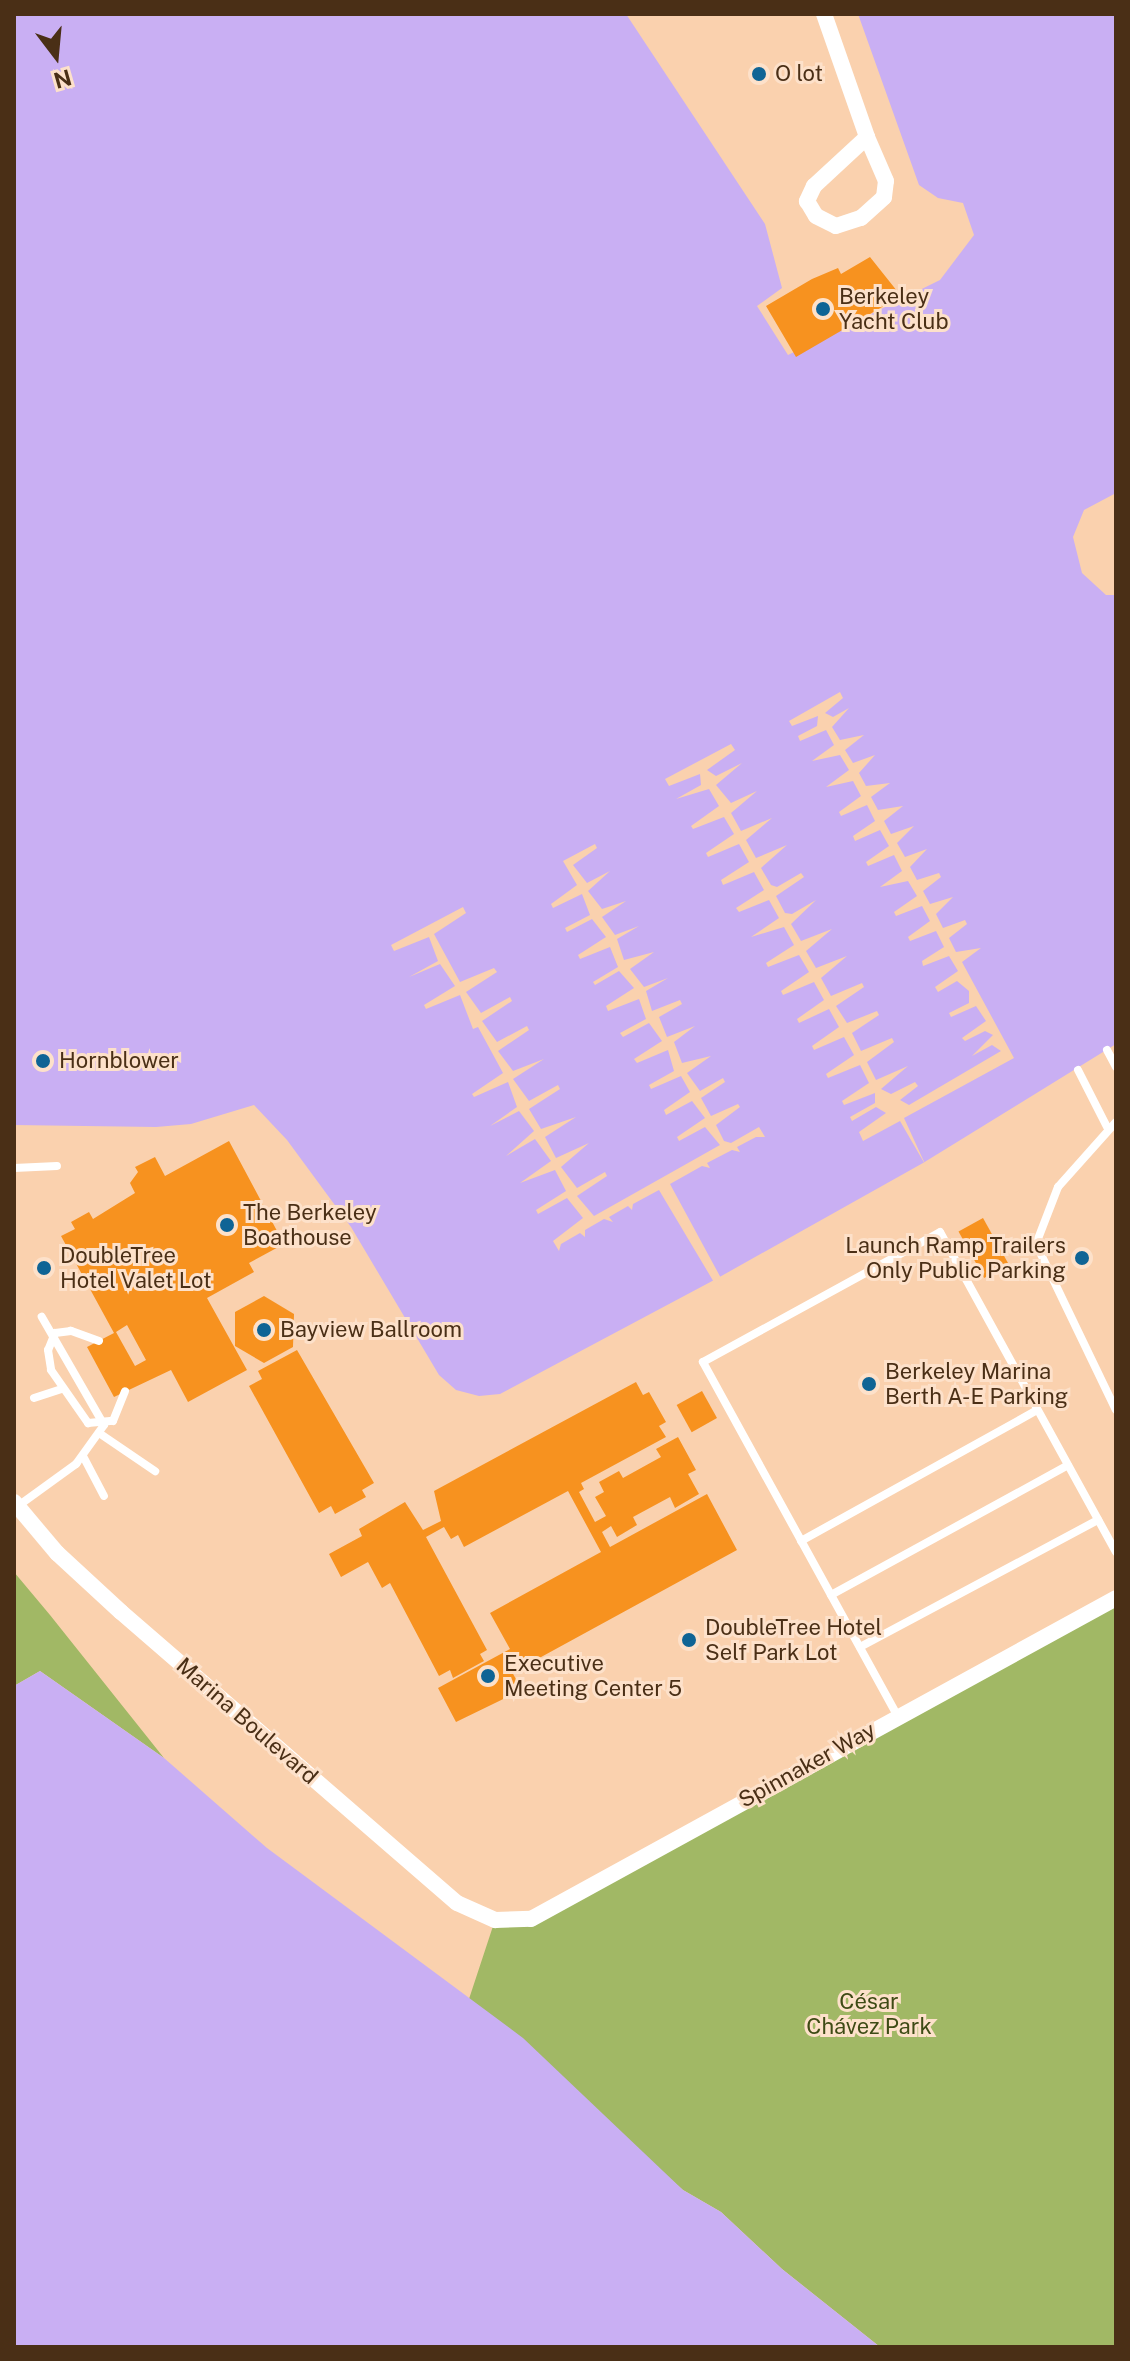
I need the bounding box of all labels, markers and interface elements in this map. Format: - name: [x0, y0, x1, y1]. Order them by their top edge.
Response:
- north arrow: [16, 16, 96, 96]
- place label: O lot: [775, 61, 823, 87]
- text: N: [51, 64, 74, 94]
- marker: O lot: [750, 65, 768, 83]
- place label: Berkeley Yacht Club: [839, 283, 949, 334]
- marker: Berkeley Yacht Club: [814, 300, 832, 318]
- place label: Hornblower: [59, 1048, 179, 1074]
- marker: Hornblower: [34, 1052, 52, 1070]
- place label: The Berkeley Boathouse: [243, 1199, 377, 1250]
- marker: The Berkeley Boathouse: [218, 1216, 236, 1234]
- place label: Launch Ramp Trailers Only Public Parking: [845, 1232, 1066, 1284]
- place label: DoubleTree Hotel Valet Lot: [60, 1242, 212, 1294]
- marker: Launch Ramp Trailers Only Public Parking: [1073, 1249, 1091, 1267]
- marker: DoubleTree Hotel Valet Lot: [35, 1259, 53, 1277]
- place label: Bayview Ballroom: [280, 1317, 462, 1343]
- marker: Bayview Ballroom: [255, 1321, 273, 1339]
- place label: Berkeley Marina Berth A-E Parking: [885, 1358, 1068, 1410]
- marker: Berkeley Marina Berth A-E Parking: [860, 1375, 878, 1393]
- place label: DoubleTree Hotel Self Park Lot: [705, 1614, 882, 1666]
- marker: DoubleTree Hotel Self Park Lot: [680, 1631, 698, 1649]
- place label: Executive Meeting Center 5: [504, 1650, 682, 1702]
- street label: Marina Boulevard: [171, 1652, 323, 1790]
- marker: Executive Meeting Center 5: [479, 1667, 497, 1685]
- street label: Spinnaker Way: [734, 1716, 880, 1814]
- park label: César Chávez Park: [806, 1988, 932, 2040]

